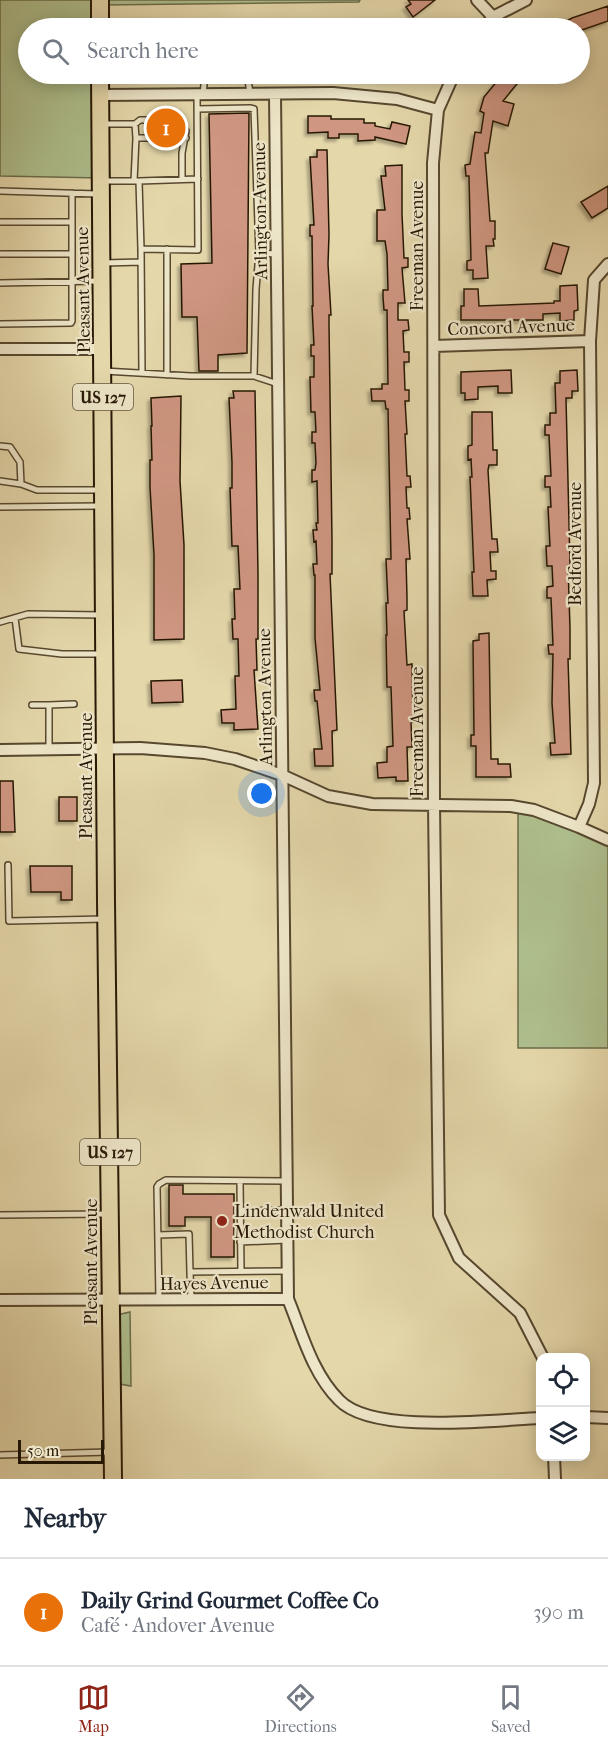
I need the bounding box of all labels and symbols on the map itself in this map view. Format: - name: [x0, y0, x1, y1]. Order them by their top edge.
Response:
- pin: 1: [146, 106, 186, 150]
- street label: Arlington Avenue: [249, 142, 272, 281]
- street label: Freeman Avenue: [407, 181, 428, 311]
- street label: Pleasant Avenue: [72, 226, 95, 353]
- street label: Concord Avenue: [447, 315, 575, 340]
- road number: US 127: [73, 384, 133, 410]
- street label: Bedford Avenue: [565, 482, 586, 606]
- street label: Arlington Avenue: [254, 628, 277, 767]
- street label: Freeman Avenue: [407, 667, 428, 797]
- street label: Pleasant Avenue: [76, 713, 97, 839]
- your location: [247, 779, 276, 808]
- road number: US 127: [80, 1139, 140, 1165]
- street label: Pleasant Avenue: [81, 1199, 102, 1325]
- place label: Lindenwald United Methodist Church: [234, 1201, 384, 1243]
- marker: Lindenwald United Methodist Church: [215, 1214, 229, 1228]
- street label: Hayes Avenue: [159, 1272, 269, 1295]
- scale bar: [18, 1437, 104, 1464]

